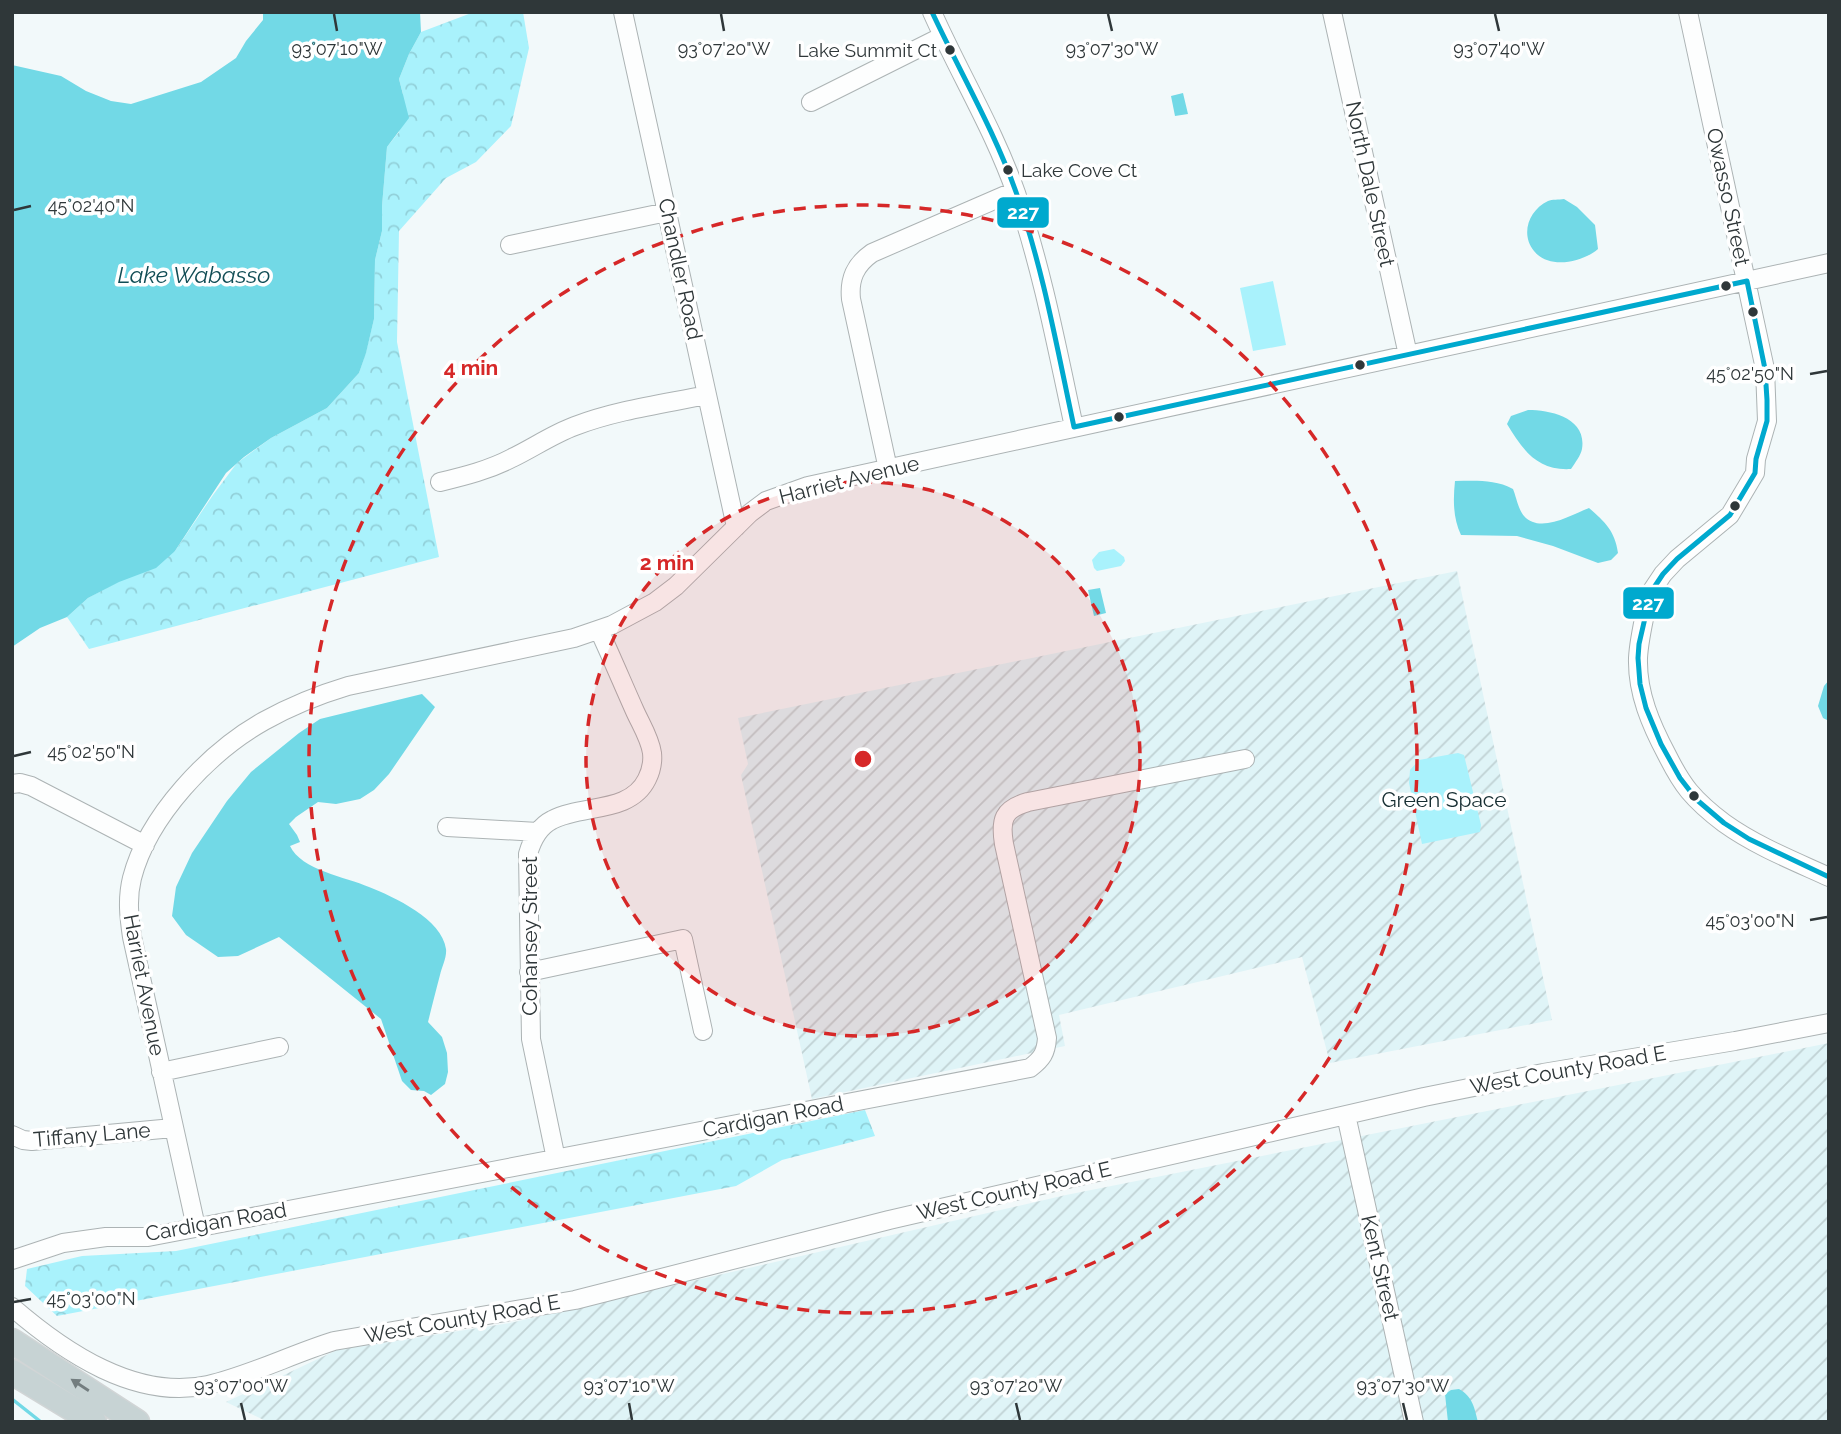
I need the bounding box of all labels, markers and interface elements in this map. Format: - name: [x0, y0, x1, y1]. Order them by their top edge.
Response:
- text: 93°07'10"W: [292, 38, 383, 59]
- text: 93°07'20"W: [678, 38, 770, 59]
- text: 93°07'30"W: [1066, 38, 1159, 59]
- text: 93°07'40"W: [1453, 38, 1545, 59]
- place label: Lake Summit Ct: [798, 39, 938, 61]
- marker: Lake Summit Ct: [943, 43, 957, 57]
- street label: North Dale Street: [1341, 99, 1400, 269]
- street label: Owasso Street: [1702, 126, 1755, 268]
- place label: Lake Cove Ct: [1021, 159, 1138, 181]
- marker: Lake Cove Ct: [1001, 163, 1015, 177]
- text: 45°02'40"N: [48, 195, 134, 216]
- street label: Chandler Road: [653, 196, 708, 342]
- line badge: 227: [996, 196, 1050, 229]
- text: 227: [1007, 201, 1039, 223]
- water label: Lake Wabasso: [118, 261, 270, 288]
- unlabelled marker: [1719, 279, 1733, 293]
- unlabelled marker: [1746, 305, 1760, 319]
- text: 4 min: [444, 355, 498, 380]
- unlabelled marker: [1353, 358, 1367, 372]
- text: 45°02'50"N: [1706, 363, 1794, 384]
- unlabelled marker: [1112, 410, 1126, 424]
- street label: Harriet Avenue: [776, 450, 922, 509]
- unlabelled marker: [1728, 499, 1742, 513]
- text: 2 min: [640, 550, 694, 575]
- line badge: 227: [1622, 586, 1675, 620]
- text: 227: [1632, 592, 1664, 614]
- text: 45°02'50"N: [47, 741, 135, 762]
- centre of rings: [851, 747, 875, 771]
- park label: Green Space: [1381, 787, 1507, 812]
- unlabelled marker: [1687, 789, 1701, 803]
- street label: Cohansey Street: [517, 856, 542, 1016]
- text: 45°03'00"N: [1705, 910, 1795, 931]
- street label: Harriet Avenue: [118, 912, 170, 1058]
- street label: West County Road E: [1468, 1040, 1668, 1099]
- street label: Cardigan Road: [700, 1091, 845, 1142]
- street label: Tiffany Lane: [32, 1117, 152, 1152]
- street label: West County Road E: [914, 1156, 1113, 1225]
- street label: Cardigan Road: [143, 1197, 288, 1246]
- street label: Kent Street: [1356, 1212, 1405, 1323]
- text: 45°03'00"N: [46, 1288, 136, 1309]
- street label: West County Road E: [362, 1289, 562, 1348]
- text: 93°07'00"W: [194, 1375, 288, 1396]
- text: 93°07'10"W: [584, 1375, 675, 1396]
- text: 93°07'20"W: [970, 1375, 1062, 1396]
- text: 93°07'30"W: [1357, 1375, 1450, 1396]
- one-way arrow: [70, 1378, 89, 1391]

